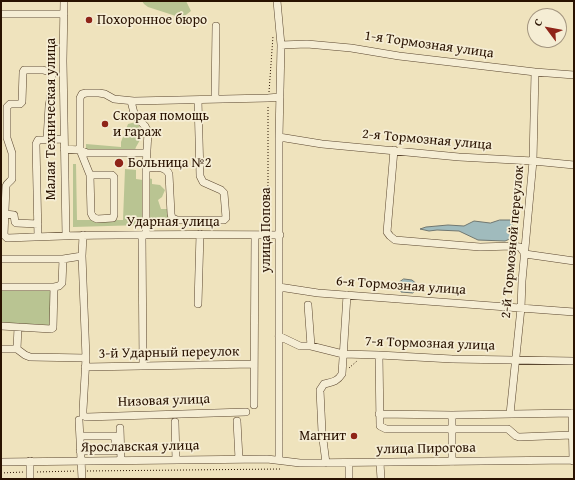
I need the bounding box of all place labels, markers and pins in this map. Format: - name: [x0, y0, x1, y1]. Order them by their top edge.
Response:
- place label: Похоронное бюро: [97, 12, 207, 28]
- marker: Похоронное бюро: [84, 15, 94, 25]
- place label: Скорая помощь и гараж: [113, 108, 209, 140]
- marker: Скорая помощь и гараж: [100, 119, 110, 129]
- place label: Больница №2: [128, 155, 212, 171]
- marker: Больница №2: [113, 157, 125, 169]
- place label: Магнит: [299, 428, 346, 444]
- marker: Магнит: [349, 431, 359, 441]

